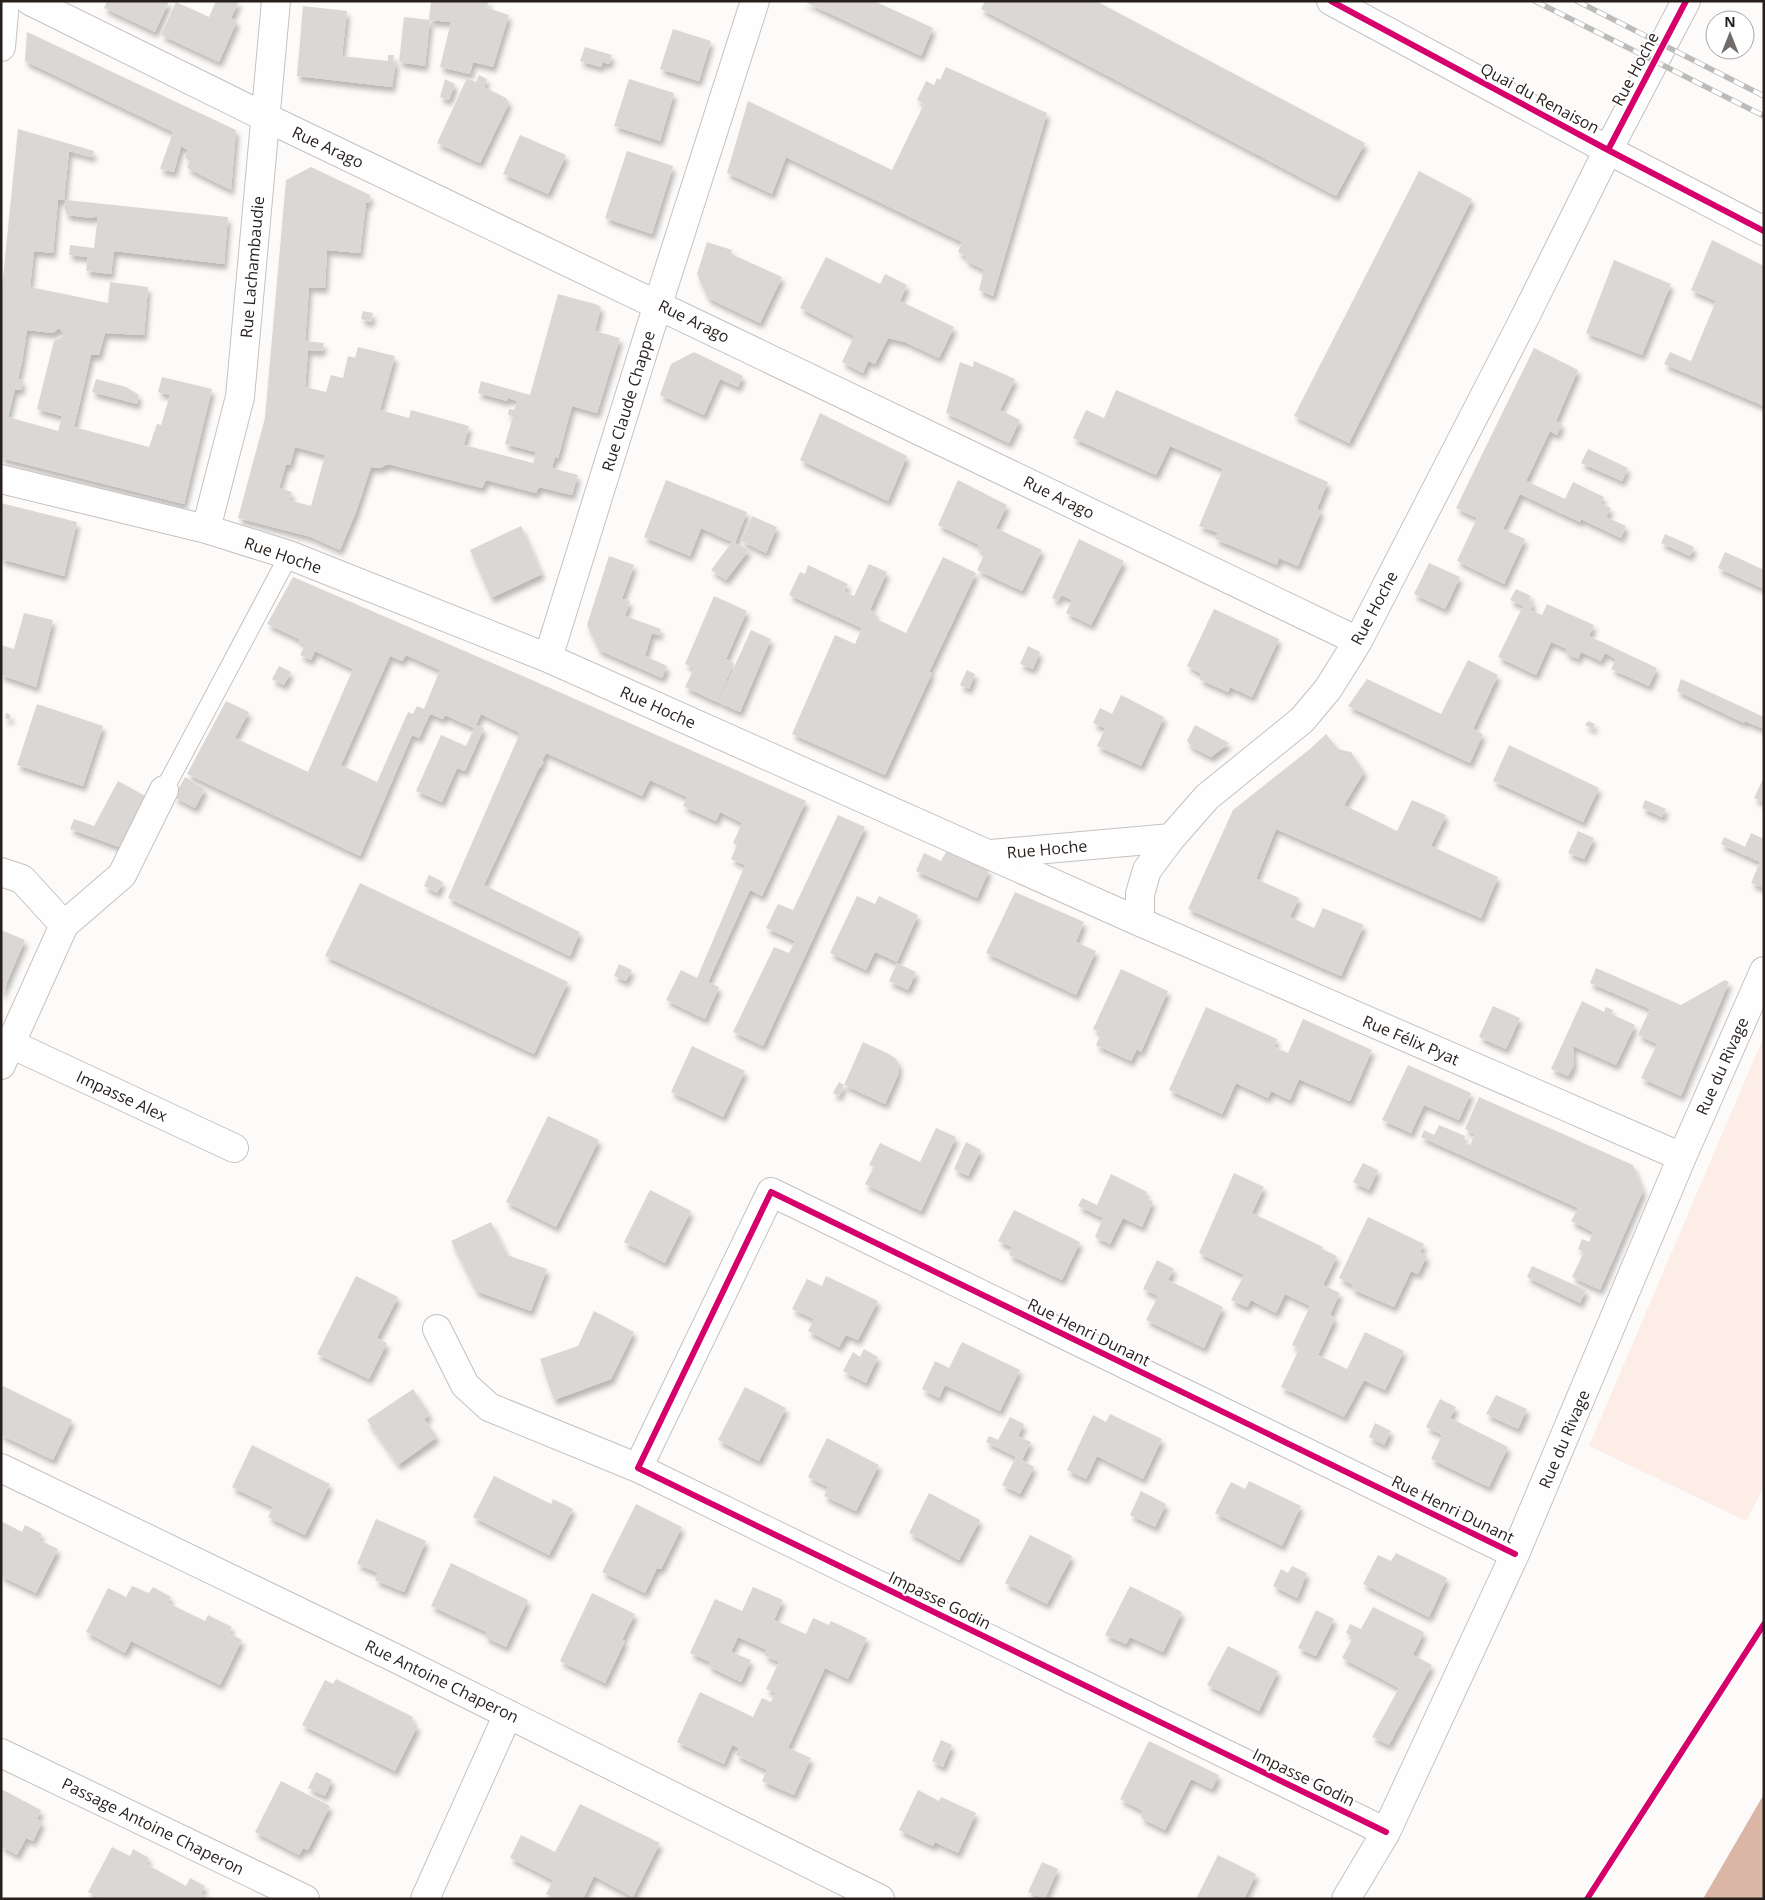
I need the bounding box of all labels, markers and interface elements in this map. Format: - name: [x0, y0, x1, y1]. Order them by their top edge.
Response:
- north arrow: [1705, 10, 1755, 60]
- text: N: [1724, 12, 1736, 31]
- street label: Rue Hoche: [1606, 28, 1664, 110]
- street label: Quai du Renaison: [1477, 57, 1603, 139]
- street label: Rue Arago: [289, 121, 367, 173]
- street label: Rue Lachambaudie: [235, 195, 269, 339]
- street label: Rue Arago: [655, 294, 733, 348]
- street label: Rue Claude Chappe: [596, 328, 660, 474]
- street label: Rue Arago: [1020, 470, 1098, 524]
- street label: Rue Hoche: [241, 531, 325, 579]
- street label: Rue Hoche: [1345, 567, 1403, 649]
- street label: Rue Hoche: [617, 681, 699, 733]
- street label: Rue Hoche: [1006, 835, 1088, 863]
- street label: Rue Félix Pyat: [1359, 1010, 1463, 1070]
- street label: Rue du Rivage: [1691, 1014, 1753, 1118]
- street label: Impasse Alex: [73, 1065, 172, 1127]
- street label: Rue Henri Dunant: [1024, 1293, 1154, 1371]
- street label: Rue du Rivage: [1533, 1386, 1595, 1492]
- street label: Rue Henri Dunant: [1388, 1470, 1518, 1548]
- street label: Impasse Godin: [885, 1566, 995, 1634]
- street label: Rue Antoine Chaperon: [361, 1634, 523, 1728]
- street label: Impasse Godin: [1249, 1743, 1359, 1811]
- street label: Passage Antoine Chaperon: [58, 1772, 248, 1880]

